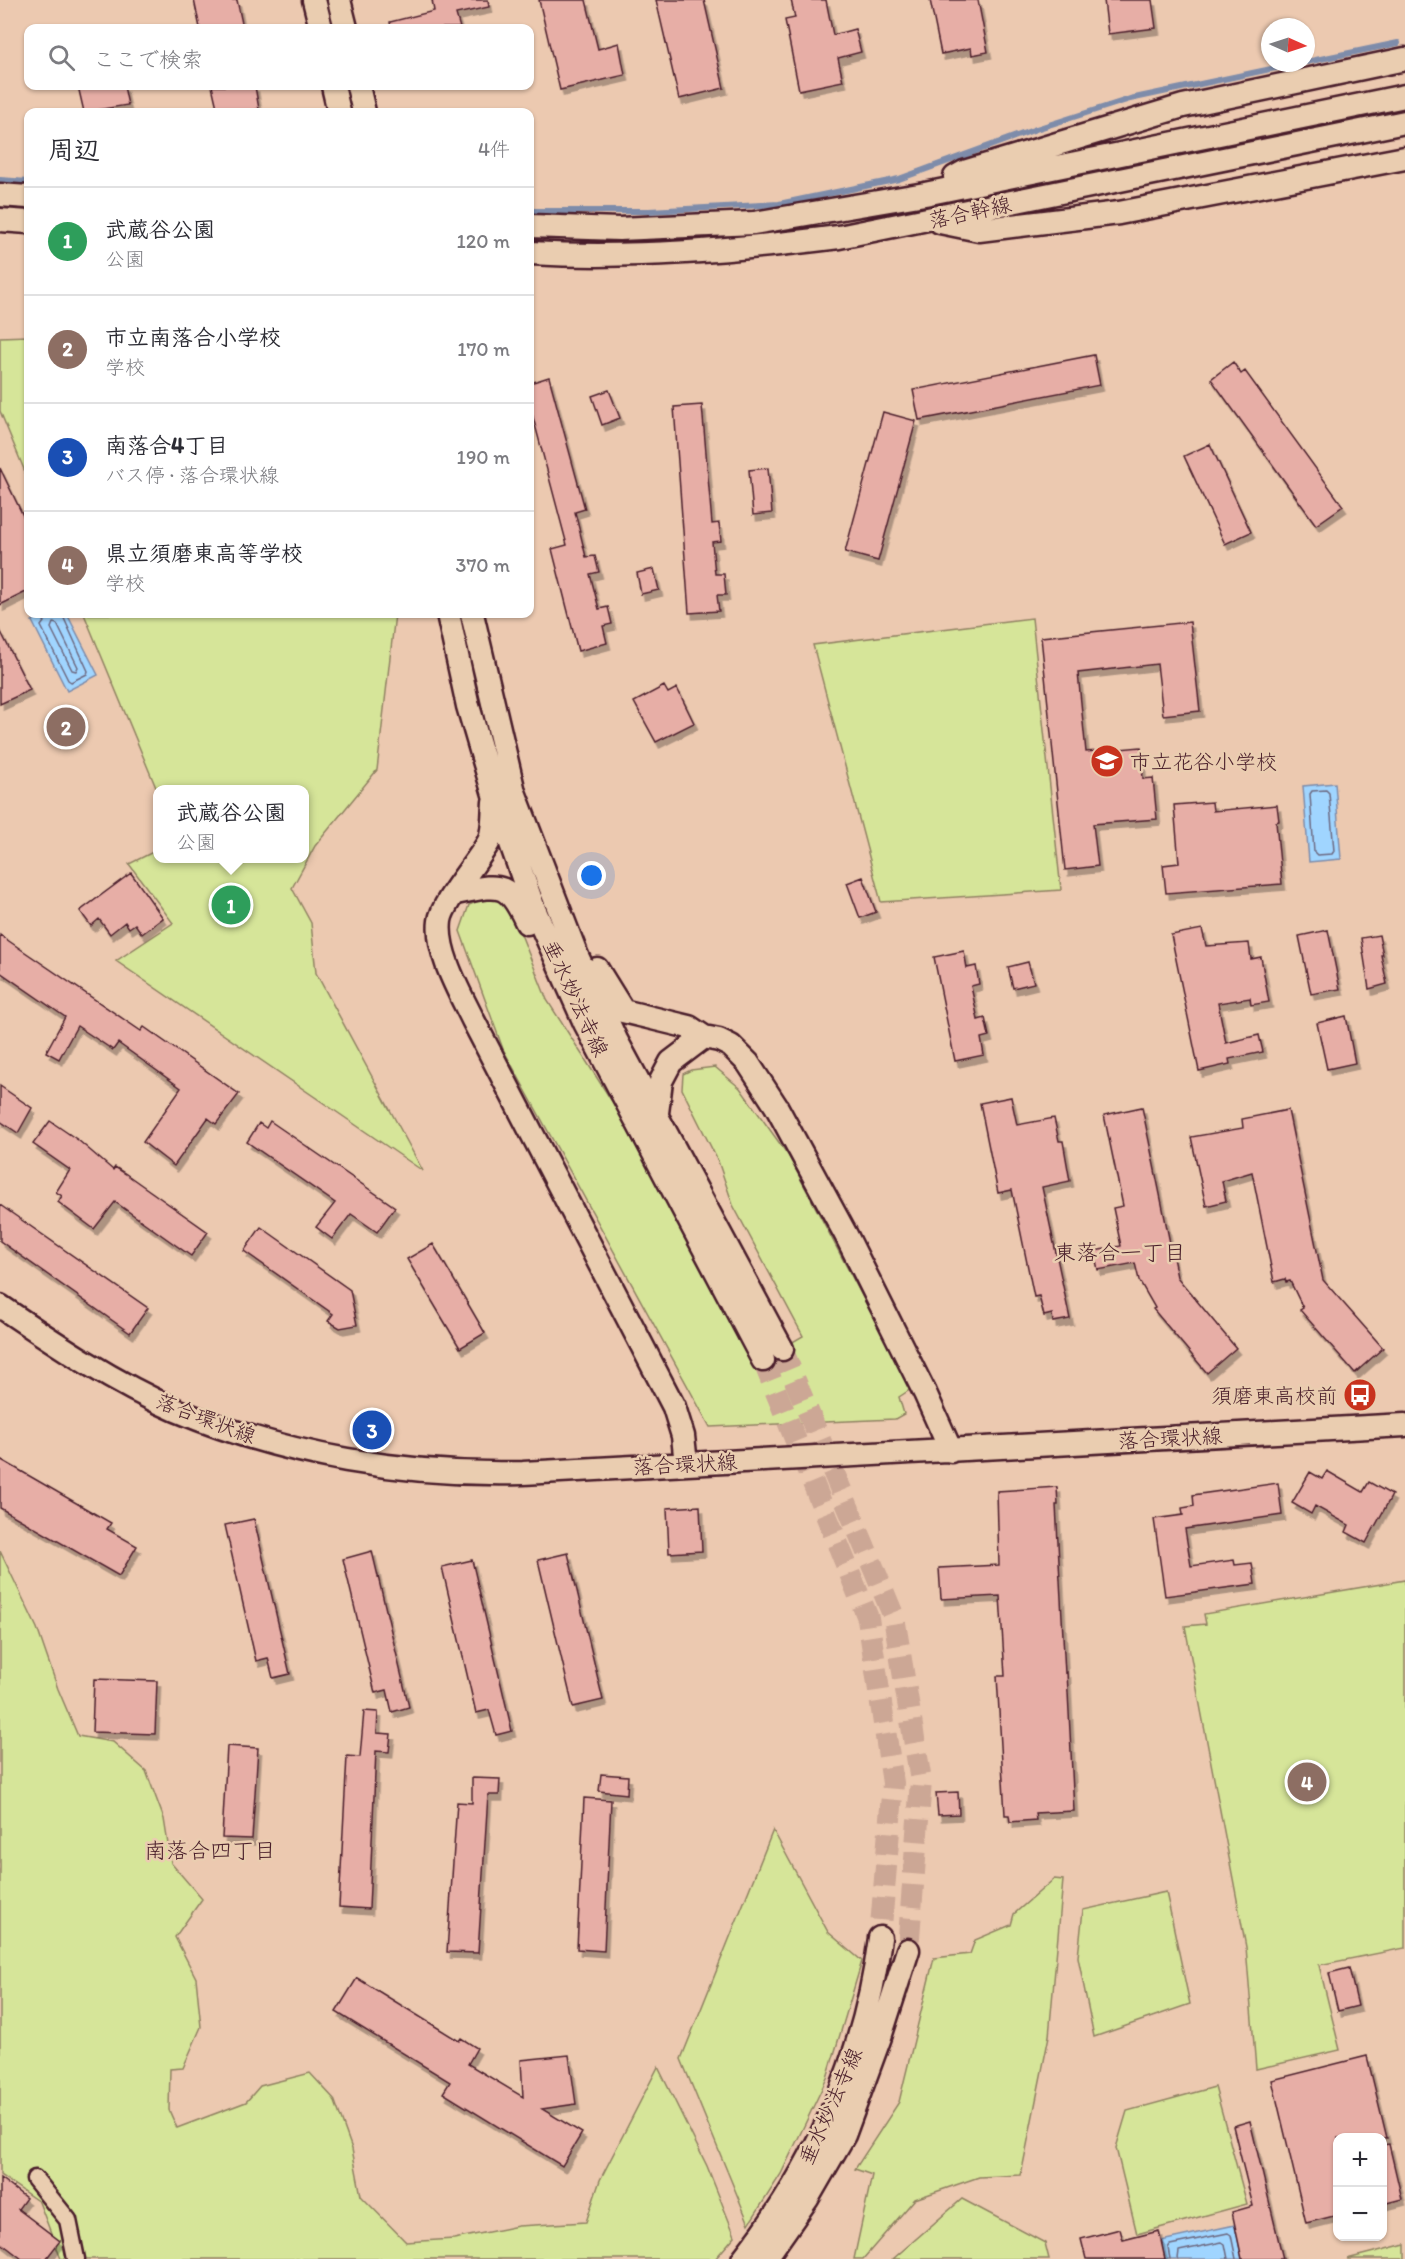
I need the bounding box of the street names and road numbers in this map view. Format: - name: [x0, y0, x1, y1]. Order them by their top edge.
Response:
- street label: 落合幹線: [926, 191, 1014, 233]
- street label: 垂水妙法寺線: [538, 936, 614, 1060]
- street label: 落合環状線: [153, 1388, 259, 1448]
- street label: 落合環状線: [1117, 1423, 1223, 1453]
- street label: 落合環状線: [632, 1449, 738, 1479]
- street label: 垂水妙法寺線: [793, 2043, 867, 2169]

